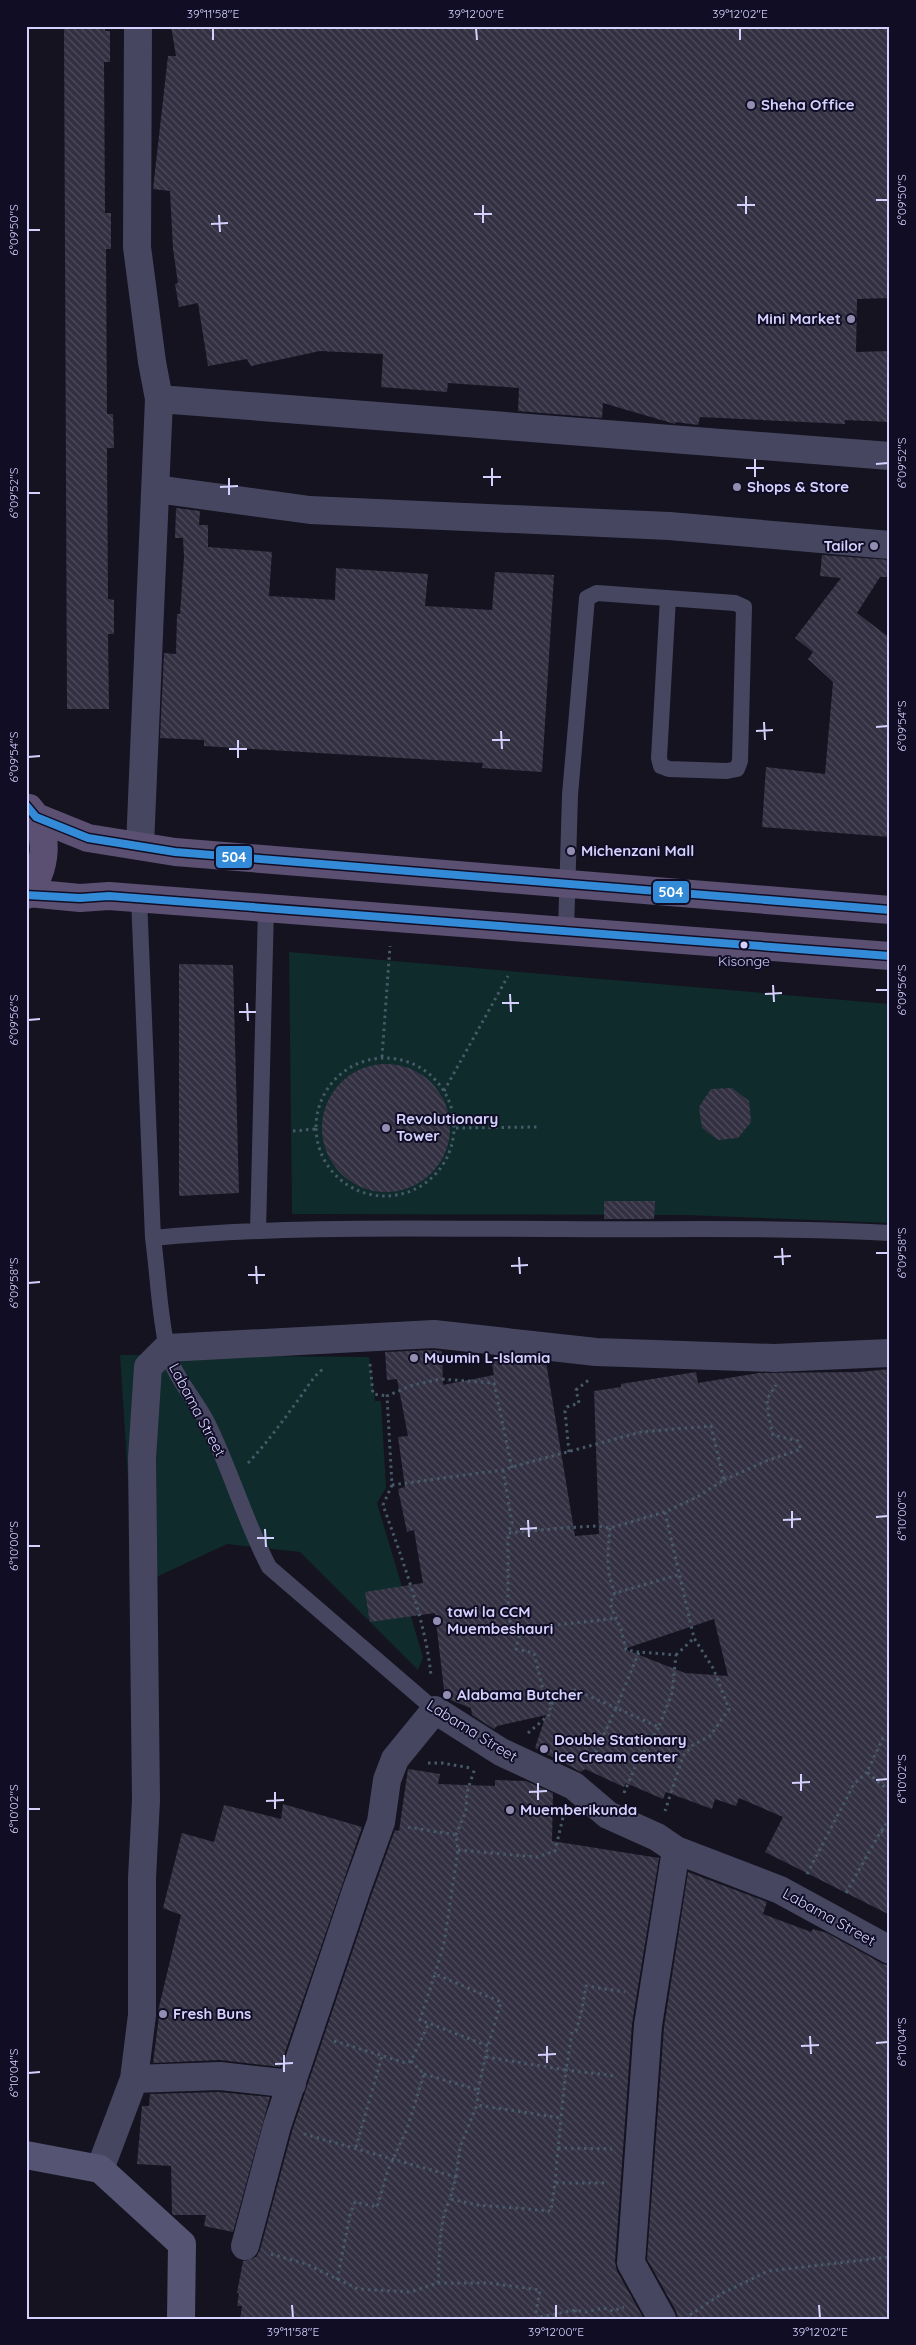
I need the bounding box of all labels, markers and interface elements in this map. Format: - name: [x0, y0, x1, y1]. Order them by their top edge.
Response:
- text: 39°11'58"E: [187, 6, 239, 21]
- text: 39°12'00"E: [448, 6, 504, 21]
- text: 39°12'02"E: [712, 6, 768, 21]
- place label: Sheha Office: [761, 95, 855, 114]
- marker: Sheha Office: [745, 99, 757, 111]
- text: 6°09'50"S: [894, 174, 909, 226]
- text: 6°09'50"S: [6, 204, 21, 256]
- place label: Mini Market: [757, 309, 841, 328]
- marker: Mini Market: [845, 313, 857, 325]
- text: 6°09'52"S: [894, 437, 909, 489]
- text: 6°09'52"S: [6, 467, 21, 519]
- place label: Shops & Store: [747, 477, 849, 496]
- marker: Shops & Store: [731, 481, 743, 493]
- place label: Tailor: [823, 536, 864, 555]
- marker: Tailor: [868, 540, 880, 552]
- text: 6°09'54"S: [894, 700, 909, 751]
- text: 6°09'54"S: [6, 731, 21, 782]
- place label: Michenzani Mall: [581, 841, 694, 860]
- line badge: 504: [215, 845, 253, 869]
- marker: Michenzani Mall: [565, 845, 577, 857]
- text: 504: [222, 848, 246, 866]
- line badge: 504: [652, 880, 690, 904]
- text: 504: [659, 883, 683, 901]
- marker: Kisonge: [739, 940, 749, 950]
- place label: Kisonge: [718, 952, 770, 970]
- text: 6°09'56"S: [894, 964, 909, 1015]
- text: 6°09'56"S: [6, 994, 21, 1045]
- place label: Revolutionary Tower: [396, 1109, 498, 1145]
- marker: Revolutionary Tower: [380, 1122, 392, 1134]
- text: 6°09'58"S: [894, 1227, 909, 1278]
- text: 6°09'58"S: [6, 1257, 21, 1308]
- place label: Muumin L-Islamia: [424, 1348, 550, 1367]
- marker: Muumin L-Islamia: [408, 1352, 420, 1364]
- street label: Labama Street: [165, 1360, 230, 1460]
- text: 6°10'00"S: [894, 1491, 909, 1541]
- text: 6°10'00"S: [6, 1521, 21, 1571]
- place label: tawi la CCM Muembeshauri: [447, 1602, 553, 1638]
- marker: tawi la CCM Muembeshauri: [431, 1615, 443, 1627]
- place label: Alabama Butcher: [457, 1685, 583, 1704]
- marker: Alabama Butcher: [441, 1689, 453, 1701]
- street label: Labama Street: [424, 1695, 521, 1766]
- place label: Double Stationary Ice Cream center: [554, 1730, 687, 1766]
- marker: Double Stationary Ice Cream center: [538, 1743, 550, 1755]
- text: 6°10'02"S: [894, 1754, 909, 1804]
- text: 6°10'02"S: [6, 1784, 21, 1834]
- place label: Muemberikunda: [520, 1800, 637, 1819]
- marker: Muemberikunda: [504, 1804, 516, 1816]
- street label: Labama Street: [780, 1883, 879, 1950]
- place label: Fresh Buns: [173, 2004, 251, 2023]
- marker: Fresh Buns: [157, 2008, 169, 2020]
- text: 6°10'04"S: [894, 2017, 909, 2067]
- text: 6°10'04"S: [6, 2048, 21, 2098]
- text: 39°11'58"E: [267, 2324, 319, 2339]
- text: 39°12'00"E: [528, 2324, 584, 2339]
- text: 39°12'02"E: [792, 2324, 848, 2339]

